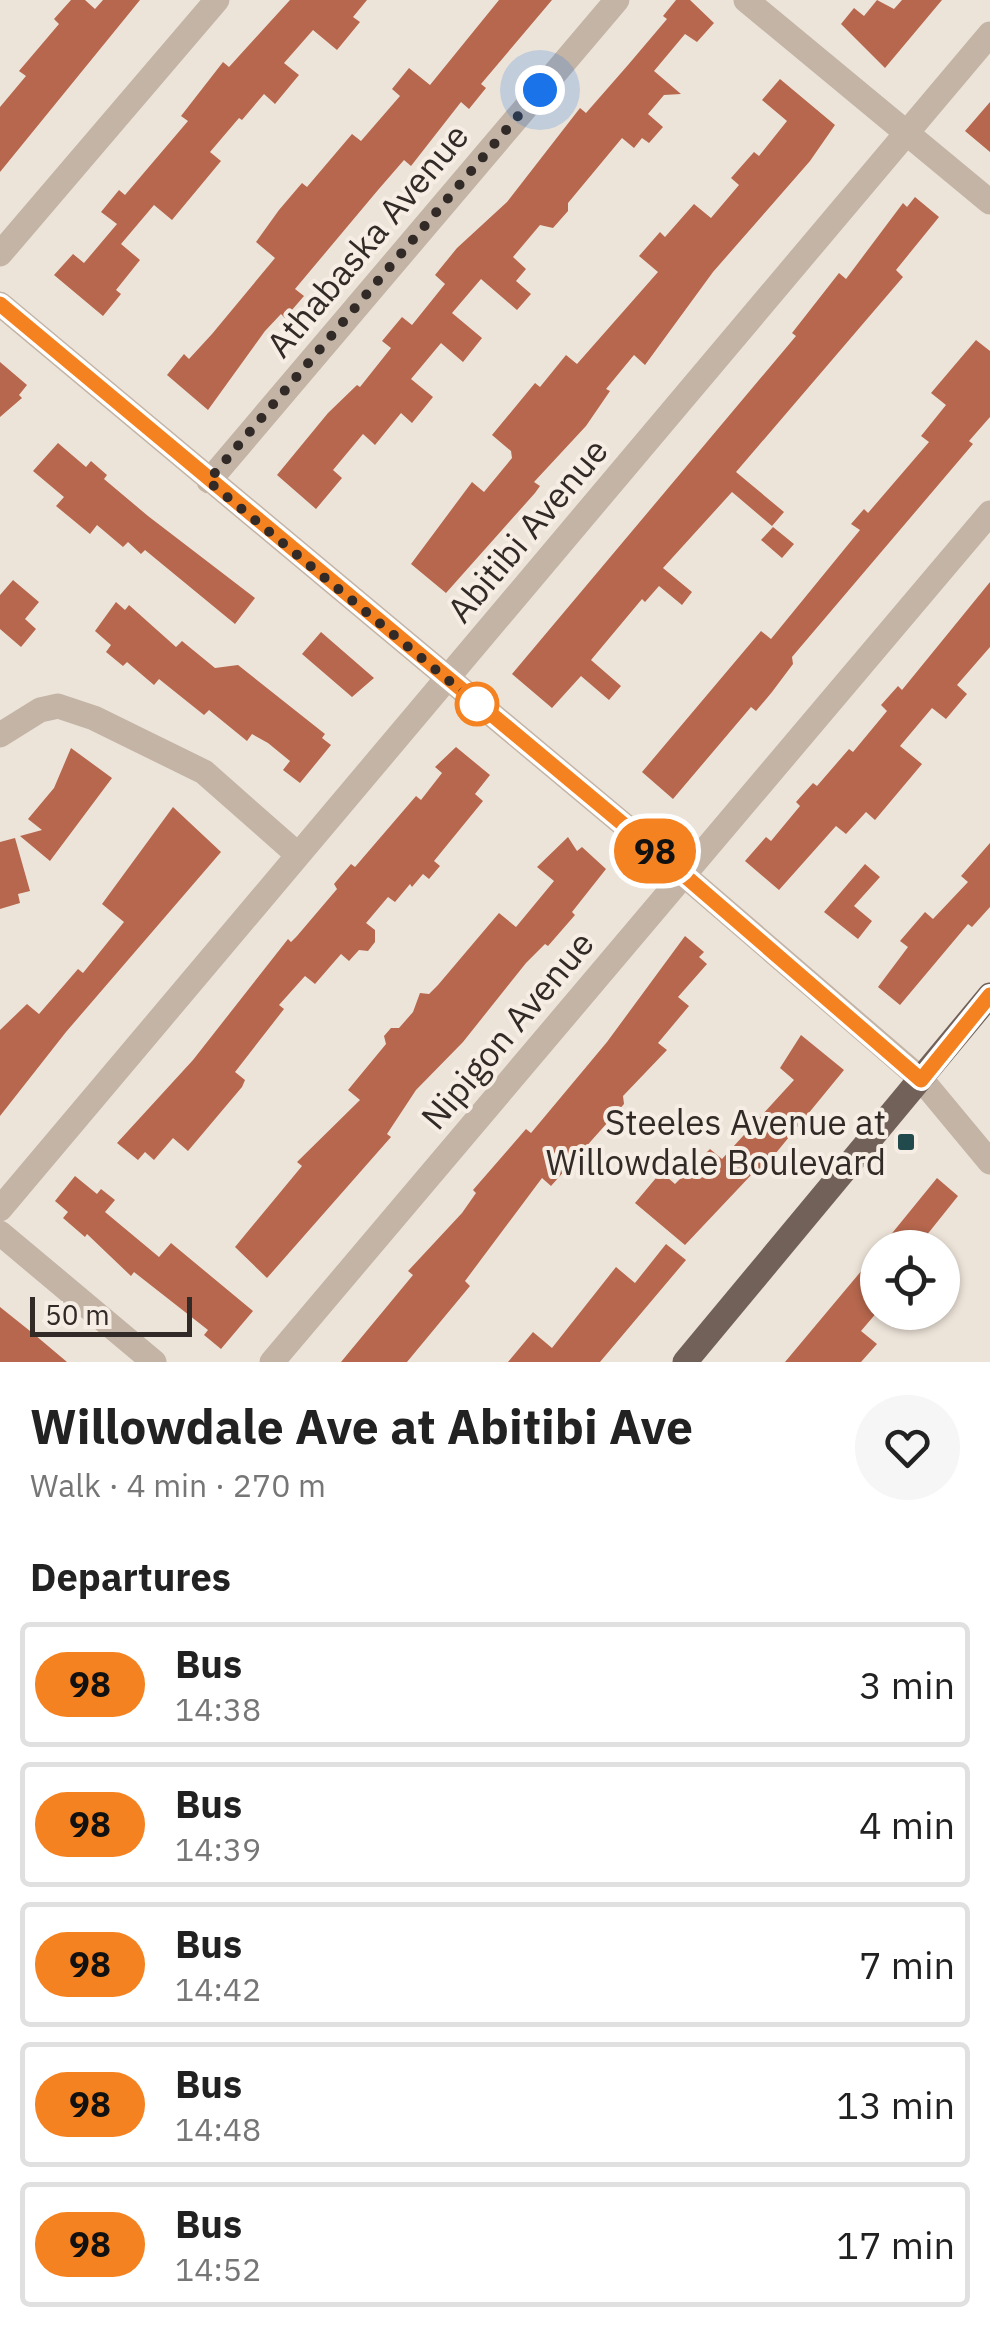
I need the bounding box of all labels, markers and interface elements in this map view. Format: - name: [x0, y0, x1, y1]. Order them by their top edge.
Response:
- your location: [515, 65, 565, 115]
- street label: Athabaska Avenue: [256, 114, 478, 366]
- street label: Abitibi Avenue: [437, 428, 617, 632]
- unlabelled marker: [456, 683, 498, 725]
- line badge: 98: [610, 818, 700, 884]
- text: 98: [634, 828, 676, 874]
- street label: Nipigon Avenue: [411, 921, 603, 1139]
- place label: Steeles Avenue at Willowdale Boulevard: [546, 1099, 886, 1185]
- marker: Steeles Avenue at Willowdale Boulevard: [895, 1131, 917, 1153]
- map controls: [860, 1230, 960, 1330]
- button: locate: [860, 1230, 960, 1330]
- scale bar: [30, 1292, 192, 1336]
- text: 50 m: [45, 1296, 110, 1333]
- text: Willowdale Ave at Abitibi Ave: [30, 1395, 693, 1457]
- button: heart: [855, 1395, 960, 1500]
- text: Walk · 4 min · 270 m: [30, 1464, 326, 1506]
- text: Departures: [30, 1552, 231, 1601]
- text: Bus: [175, 1639, 242, 1688]
- text: 3 min: [859, 1660, 955, 1709]
- text: 98: [69, 1661, 111, 1707]
- text: 14:38: [175, 1688, 261, 1730]
- text: Bus: [175, 1779, 242, 1828]
- text: 4 min: [859, 1800, 955, 1849]
- text: 98: [69, 1801, 111, 1847]
- text: 14:39: [175, 1828, 261, 1870]
- text: Bus: [175, 1919, 242, 1968]
- text: 7 min: [859, 1940, 955, 1989]
- text: 98: [69, 1941, 111, 1987]
- text: 14:42: [175, 1968, 261, 2010]
- text: Bus: [175, 2059, 242, 2108]
- text: 13 min: [836, 2080, 955, 2129]
- text: 98: [69, 2081, 111, 2127]
- text: 14:48: [175, 2108, 261, 2150]
- text: Bus: [175, 2199, 242, 2248]
- text: 17 min: [836, 2220, 955, 2269]
- text: 98: [69, 2221, 111, 2267]
- text: 14:52: [175, 2248, 261, 2290]

